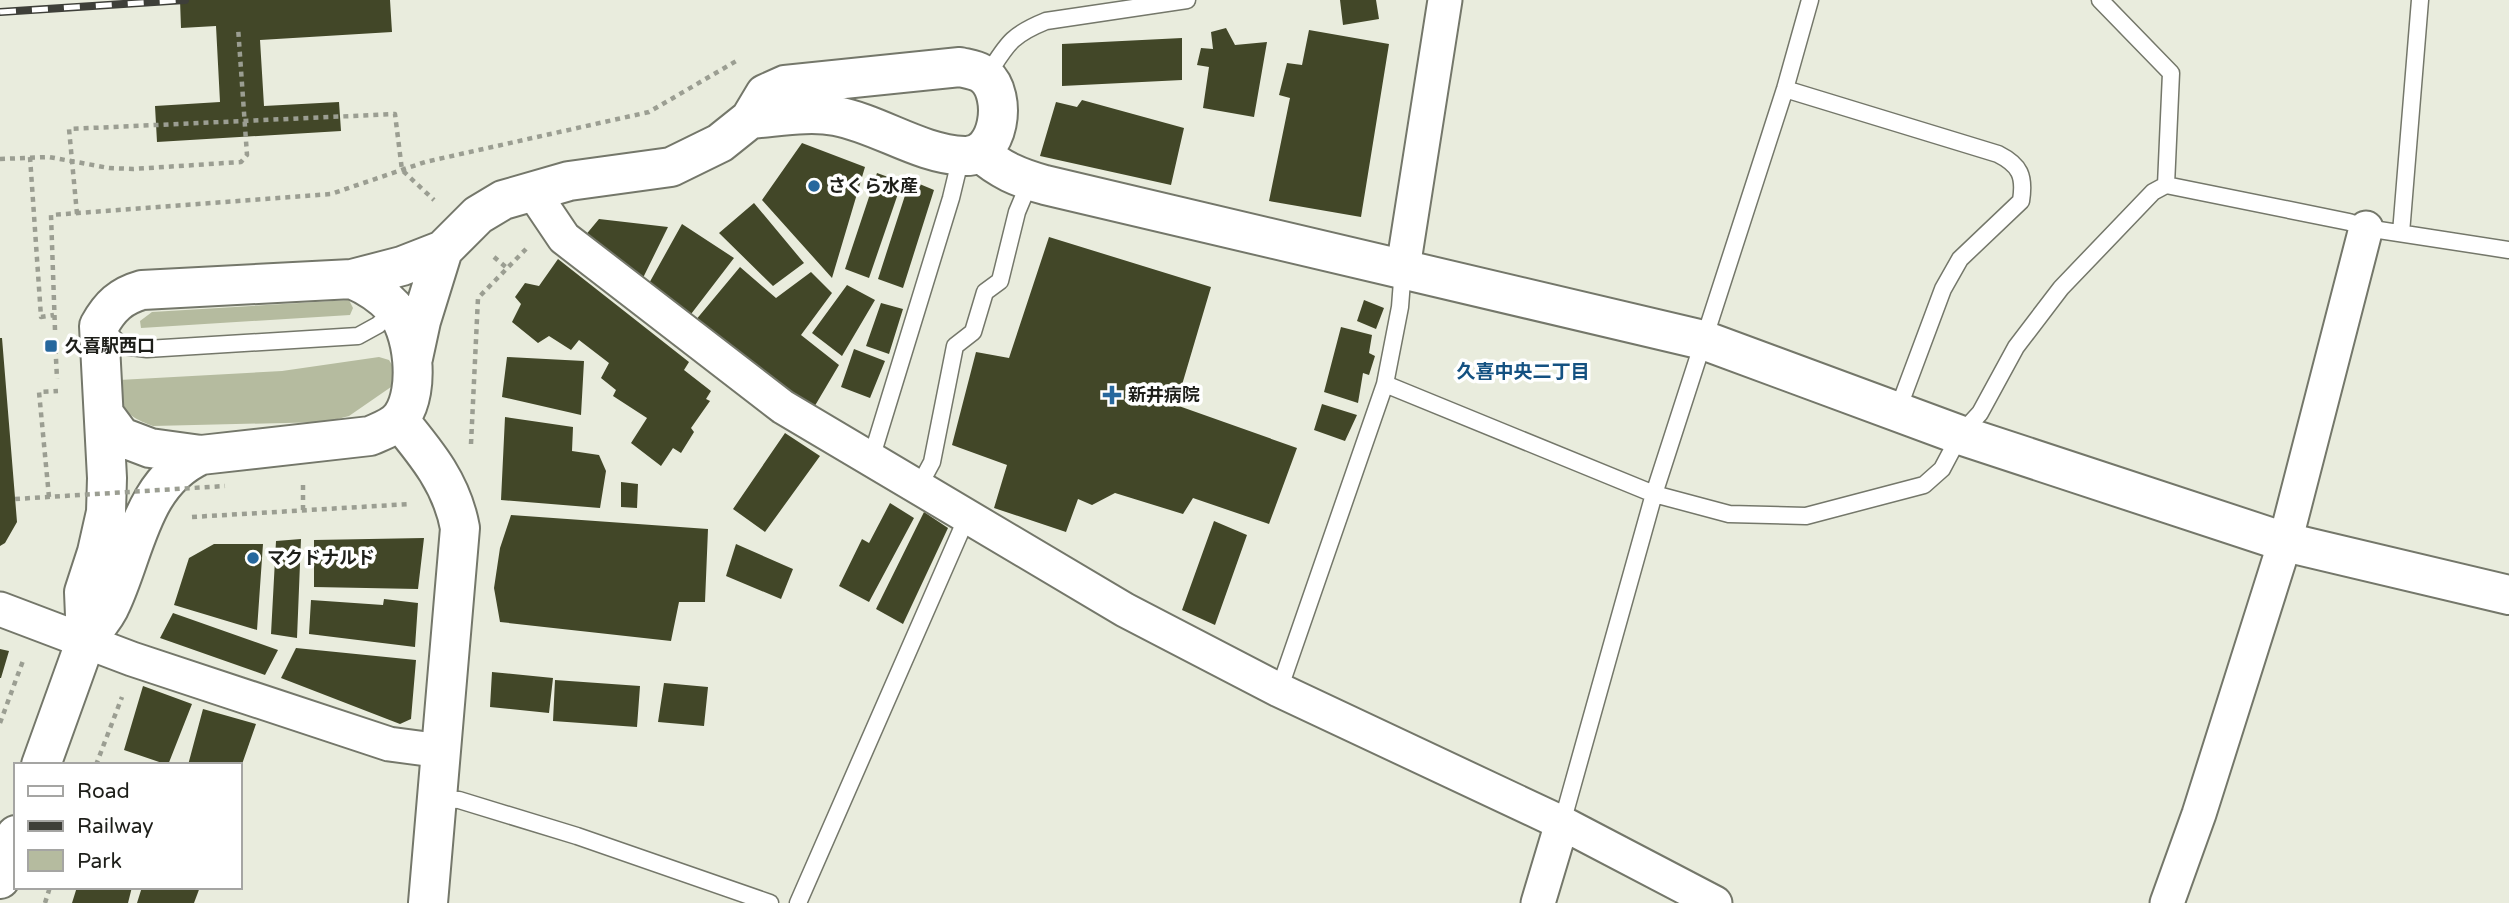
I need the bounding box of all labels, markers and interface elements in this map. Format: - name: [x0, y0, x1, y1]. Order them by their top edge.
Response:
- place label: さくら水産: [828, 175, 918, 197]
- marker: さくら水産: [806, 178, 822, 194]
- place label: 久喜駅西口: [65, 335, 155, 357]
- marker: 久喜駅西口: [43, 338, 59, 354]
- district label: 久喜中央二丁目: [1456, 361, 1590, 383]
- place label: 新井病院: [1128, 384, 1200, 406]
- marker: 新井病院: [1102, 385, 1122, 405]
- place label: マクドナルド: [267, 547, 375, 569]
- marker: マクドナルド: [245, 550, 261, 566]
- legend: [14, 763, 242, 889]
- text: Road: [77, 779, 130, 804]
- text: Railway: [77, 814, 154, 839]
- text: Park: [77, 849, 122, 874]

